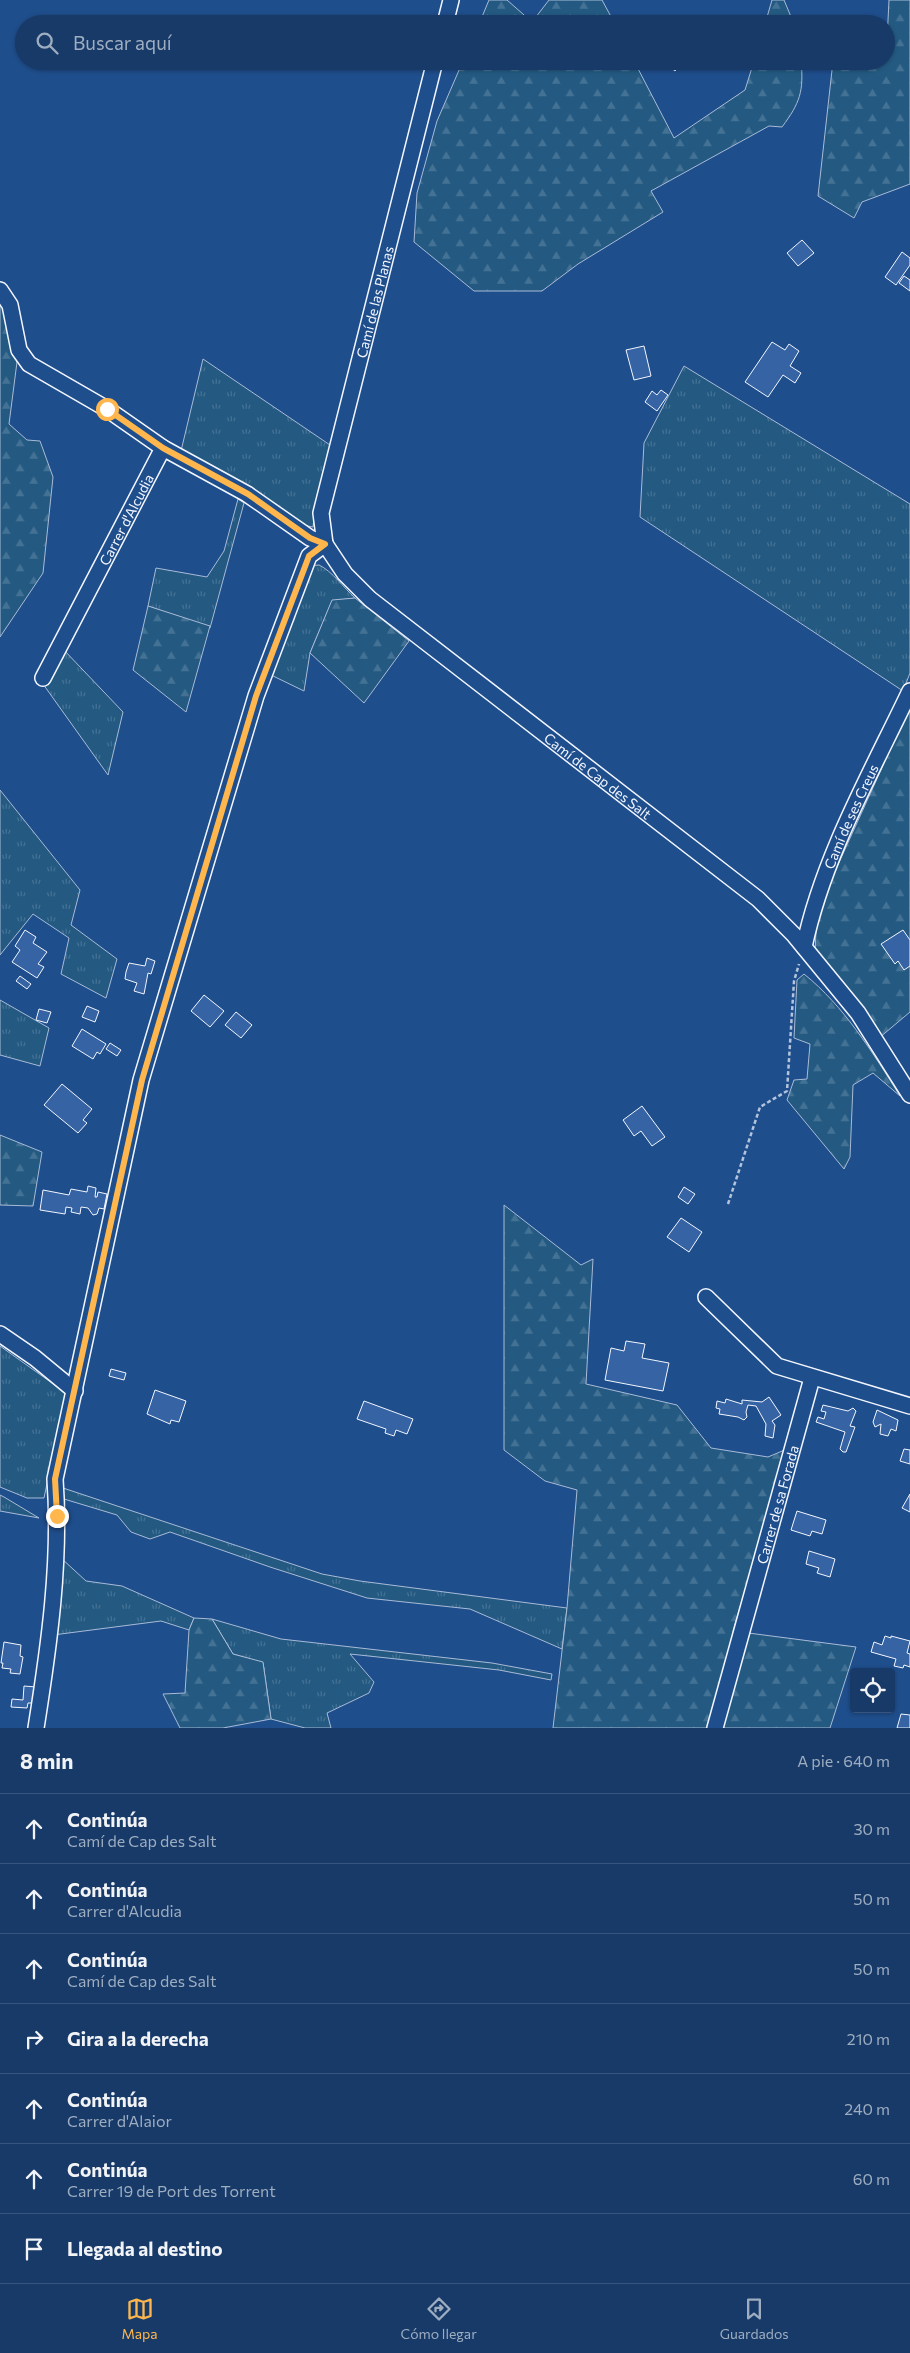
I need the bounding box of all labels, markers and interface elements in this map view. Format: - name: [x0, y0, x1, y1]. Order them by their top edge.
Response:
- search box: [15, 15, 895, 70]
- icon: search: [33, 29, 61, 57]
- text: Buscar aquí: [73, 31, 172, 54]
- street label: Camí de las Planas: [352, 244, 397, 360]
- route start: [96, 398, 119, 421]
- street label: Carrer d'Alcudia: [95, 471, 157, 568]
- street label: Camí de Cap des Salt: [541, 729, 655, 822]
- street label: Camí de ses Creus: [820, 761, 881, 871]
- street label: Carrer de sa Forada: [752, 1443, 802, 1566]
- route end: [46, 1505, 69, 1528]
- map controls: [850, 1668, 895, 1713]
- button: locate: [850, 1668, 895, 1713]
- text: 8 min: [20, 1748, 73, 1773]
- text: A pie · 640 m: [797, 1751, 890, 1770]
- text: Continúa: [67, 1808, 148, 1831]
- icon: ahead: [20, 1815, 48, 1843]
- text: 30 m: [853, 1819, 890, 1838]
- text: Camí de Cap des Salt: [67, 1831, 216, 1850]
- text: Continúa: [67, 1878, 148, 1901]
- icon: ahead: [20, 1885, 48, 1913]
- text: 50 m: [853, 1889, 890, 1908]
- text: Carrer d'Alcudia: [67, 1901, 182, 1920]
- text: Continúa: [67, 1948, 148, 1971]
- icon: ahead: [20, 1955, 48, 1983]
- text: 50 m: [853, 1959, 890, 1978]
- text: Camí de Cap des Salt: [67, 1971, 216, 1990]
- icon: right: [20, 2025, 48, 2053]
- text: Gira a la derecha: [67, 2027, 209, 2050]
- text: 210 m: [847, 2029, 890, 2048]
- text: Continúa: [67, 2088, 148, 2111]
- icon: ahead: [20, 2095, 48, 2123]
- text: 240 m: [844, 2099, 890, 2118]
- text: Carrer d'Alaior: [67, 2111, 172, 2130]
- text: Continúa: [67, 2158, 148, 2181]
- icon: ahead: [20, 2165, 48, 2193]
- text: 60 m: [853, 2169, 890, 2188]
- text: Carrer 19 de Port des Torrent: [67, 2181, 276, 2200]
- icon: arrive: [20, 2235, 48, 2263]
- text: Llegada al destino: [67, 2237, 223, 2260]
- tab: Mapa: [121, 2295, 158, 2342]
- tab: Cómo llegar: [401, 2295, 477, 2342]
- tab: Guardados: [720, 2295, 789, 2342]

